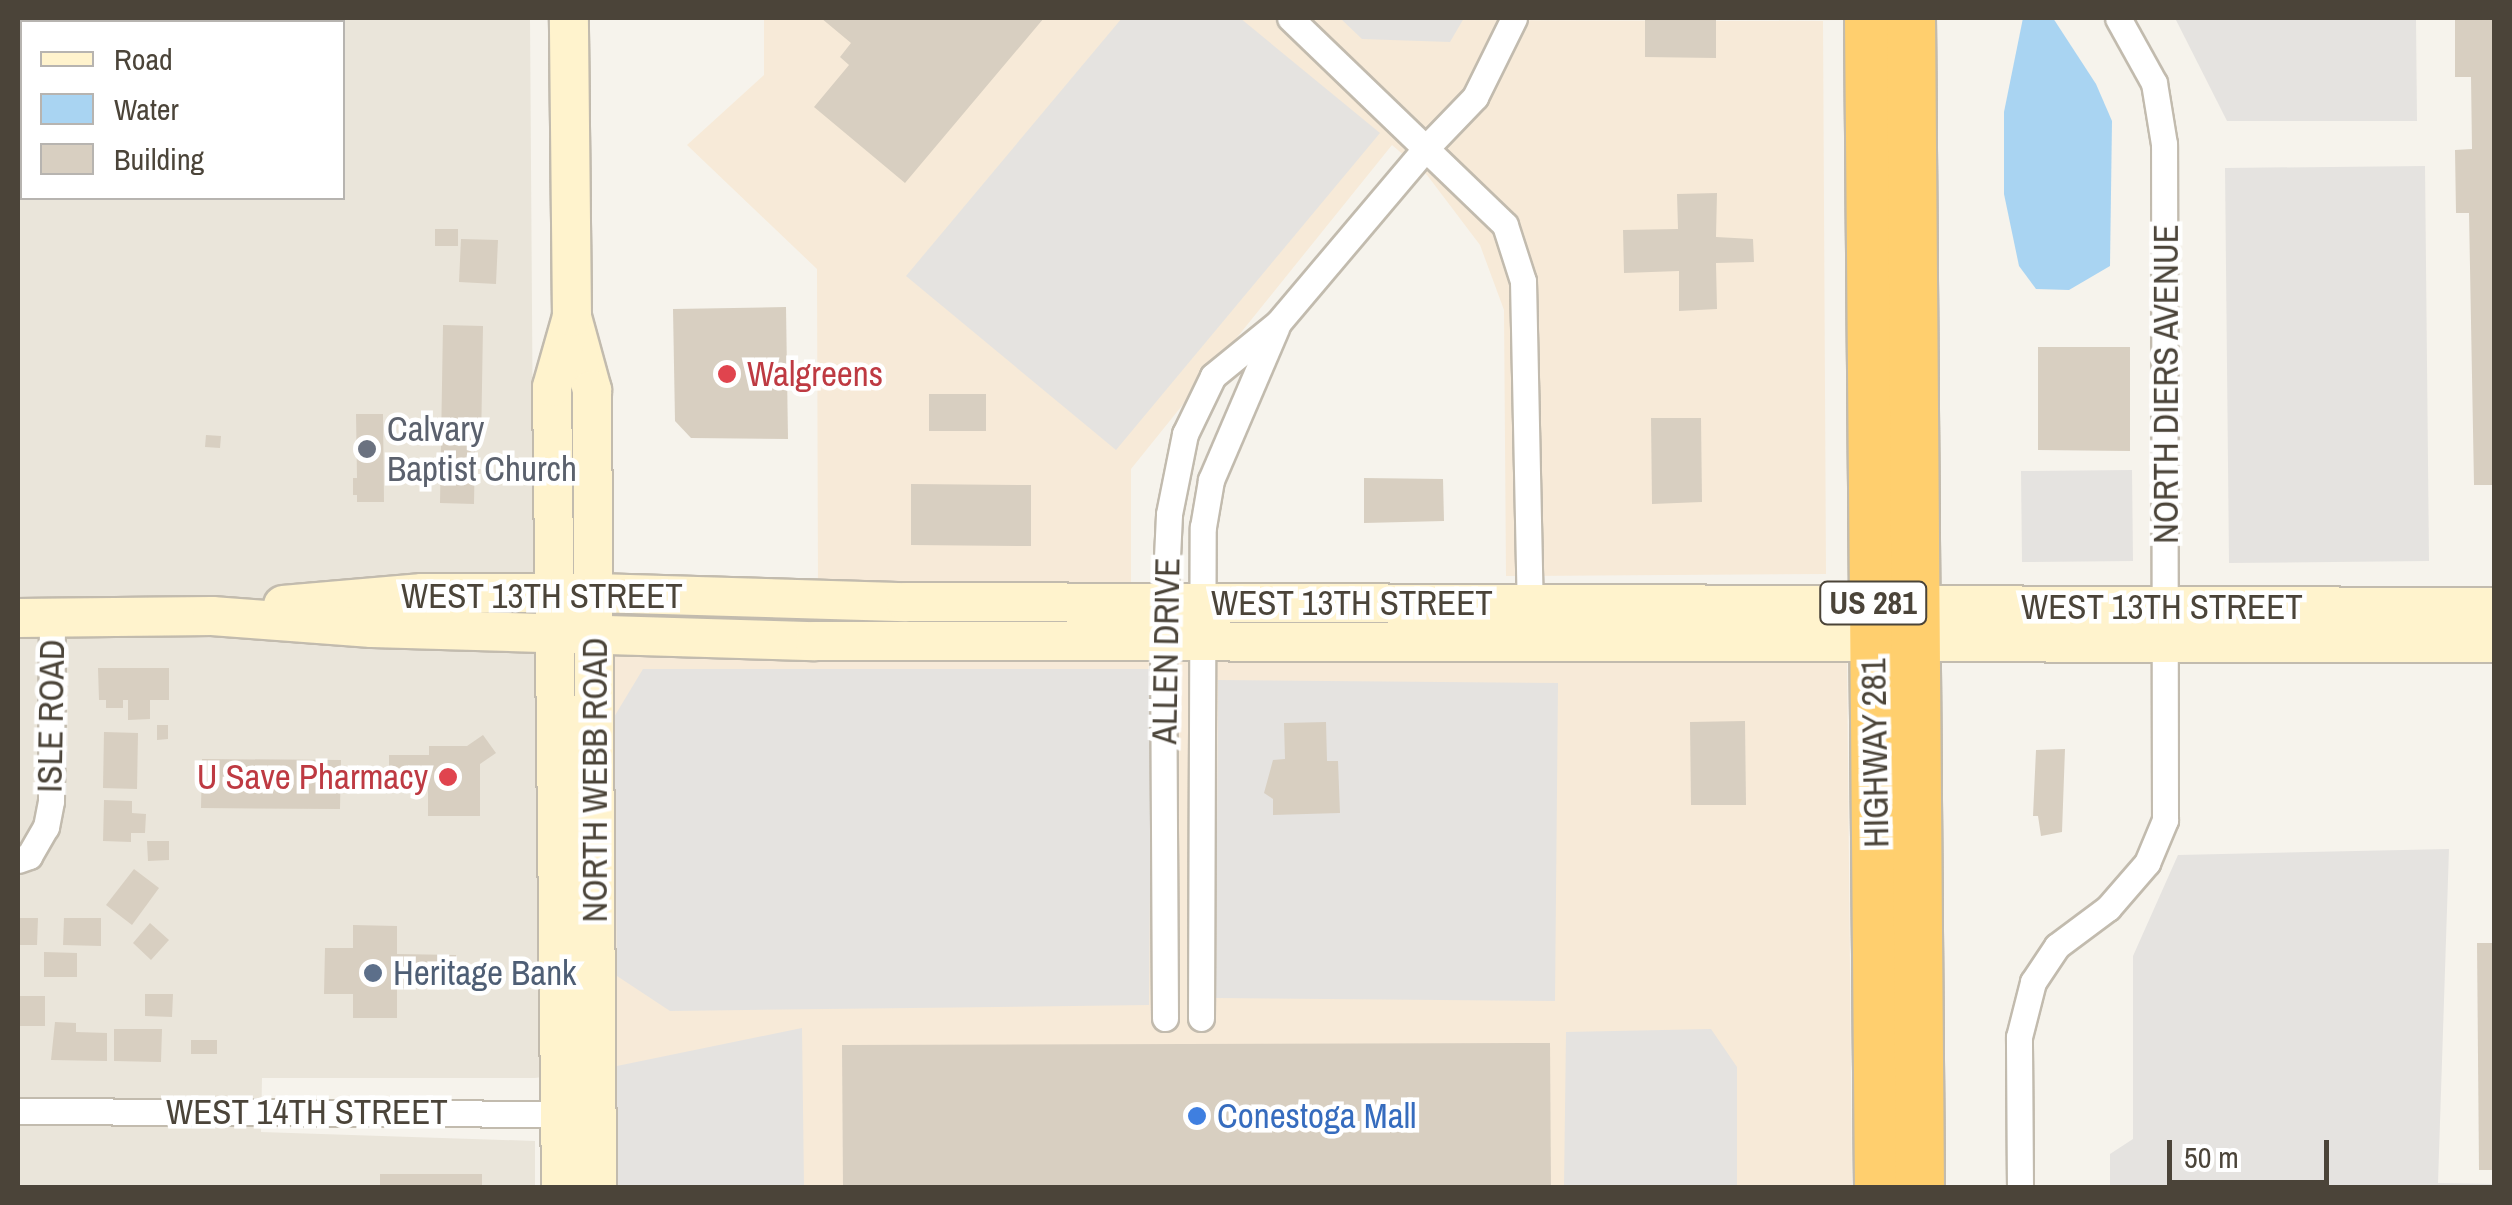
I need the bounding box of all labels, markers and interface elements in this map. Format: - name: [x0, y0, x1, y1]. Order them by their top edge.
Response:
- legend: [20, 20, 345, 200]
- text: Road: [114, 39, 173, 79]
- text: Water: [114, 89, 179, 129]
- text: Building: [114, 139, 204, 179]
- street label: NORTH DIERS AVENUE: [2145, 223, 2187, 545]
- place label: Walgreens: [747, 353, 883, 395]
- marker: Walgreens: [716, 363, 738, 385]
- place label: Calvary Baptist Church: [387, 408, 577, 490]
- marker: Calvary Baptist Church: [356, 438, 378, 460]
- street label: ALLEN DRIVE: [1143, 557, 1189, 745]
- street label: WEST 13TH STREET: [401, 575, 683, 617]
- road number: US 281: [1818, 576, 1928, 630]
- street label: WEST 13TH STREET: [1211, 582, 1493, 624]
- street label: WEST 13TH STREET: [2021, 586, 2303, 628]
- street label: NORTH WEBB ROAD: [574, 638, 616, 922]
- street label: ISLE ROAD: [29, 639, 73, 793]
- street label: HIGHWAY 281: [1852, 658, 1898, 848]
- place label: U Save Pharmacy: [197, 756, 428, 798]
- marker: U Save Pharmacy: [437, 766, 459, 788]
- place label: Heritage Bank: [393, 952, 576, 994]
- marker: Heritage Bank: [362, 962, 384, 984]
- street label: WEST 14TH STREET: [166, 1091, 448, 1133]
- place label: Conestoga Mall: [1217, 1095, 1416, 1137]
- marker: Conestoga Mall: [1186, 1105, 1208, 1127]
- scale bar: [2172, 1120, 2334, 1182]
- text: 50 m: [2184, 1137, 2239, 1177]

